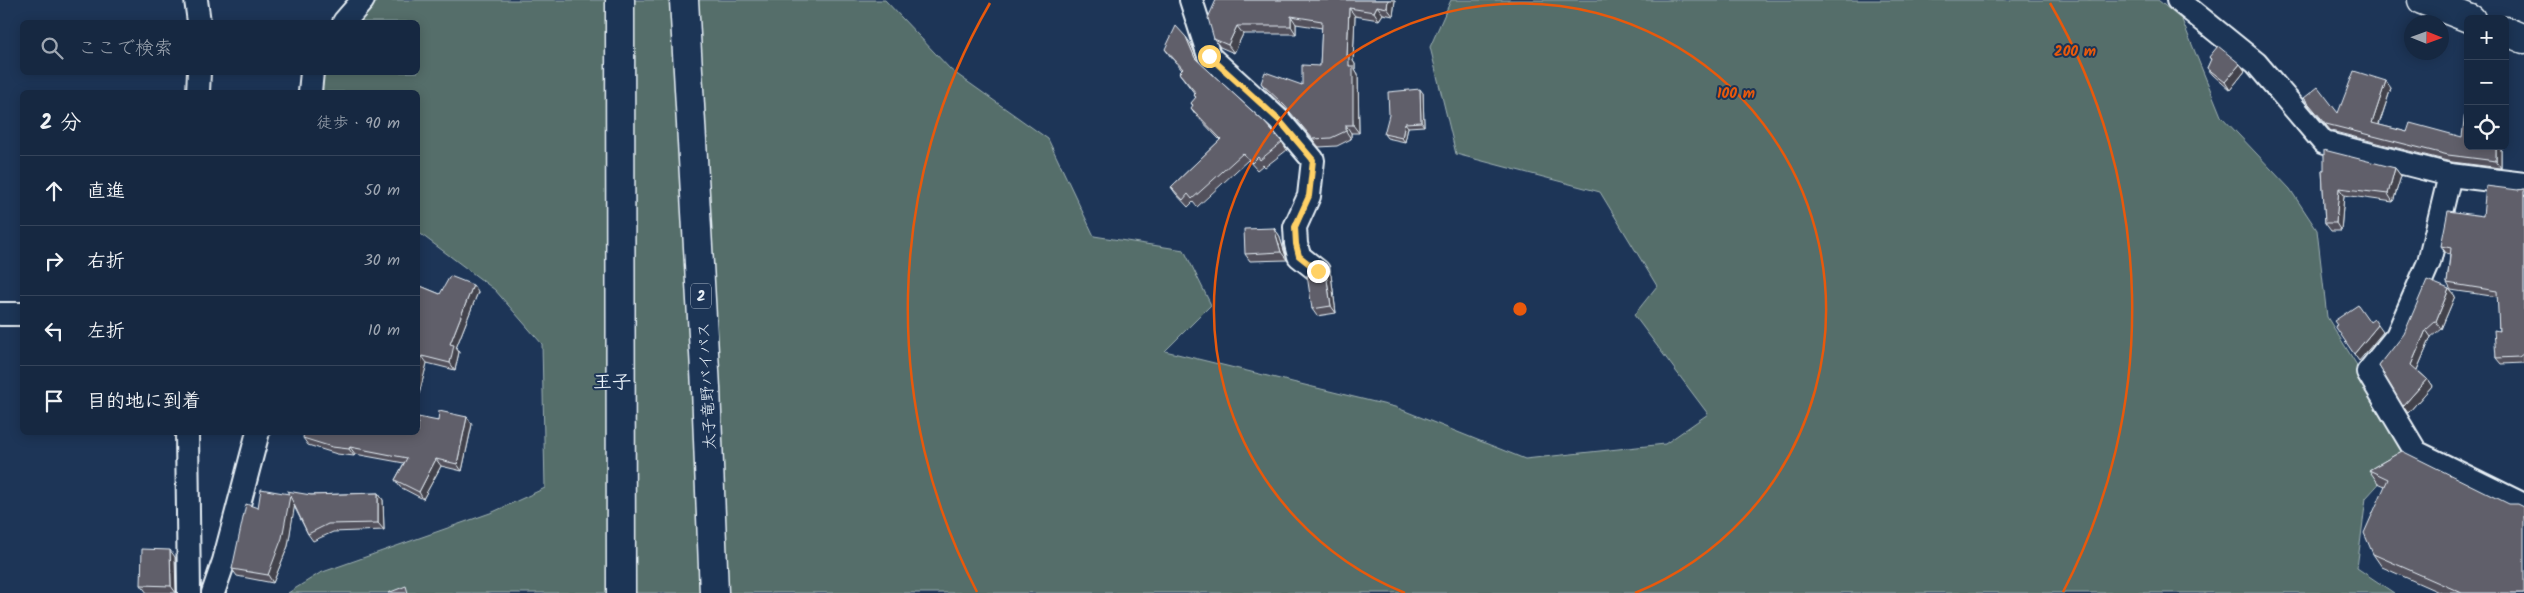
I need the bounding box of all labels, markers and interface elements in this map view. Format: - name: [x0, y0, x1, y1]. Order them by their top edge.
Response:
- north arrow: [2404, 15, 2449, 60]
- map controls: [2464, 15, 2509, 150]
- button: +: [2464, 15, 2509, 60]
- search box: [20, 20, 420, 75]
- icon: search: [38, 34, 66, 62]
- text: ここで検索: [78, 34, 173, 64]
- text: 200 m: [2054, 40, 2096, 64]
- route start: [1198, 45, 1221, 68]
- button: −: [2464, 60, 2509, 105]
- text: 100 m: [1717, 82, 1755, 106]
- button: locate: [2464, 105, 2509, 150]
- text: 2 分: [40, 107, 81, 140]
- text: 徒歩 · 90 m: [316, 111, 400, 136]
- icon: ahead: [40, 177, 68, 205]
- text: 直進: [87, 177, 125, 207]
- text: 50 m: [364, 178, 400, 203]
- icon: right: [40, 247, 68, 275]
- text: 右折: [87, 247, 125, 277]
- text: 30 m: [364, 248, 400, 273]
- route end: [1307, 260, 1330, 283]
- road number: 2: [691, 284, 711, 308]
- centre of rings: [1511, 300, 1529, 318]
- icon: left: [40, 317, 68, 345]
- text: 左折: [87, 317, 125, 347]
- text: 10 m: [368, 318, 400, 343]
- street label: 太子竜野バイパス: [692, 322, 723, 450]
- district label: 王子: [593, 368, 631, 398]
- icon: arrive: [40, 387, 68, 415]
- text: 目的地に到着: [87, 387, 201, 417]

